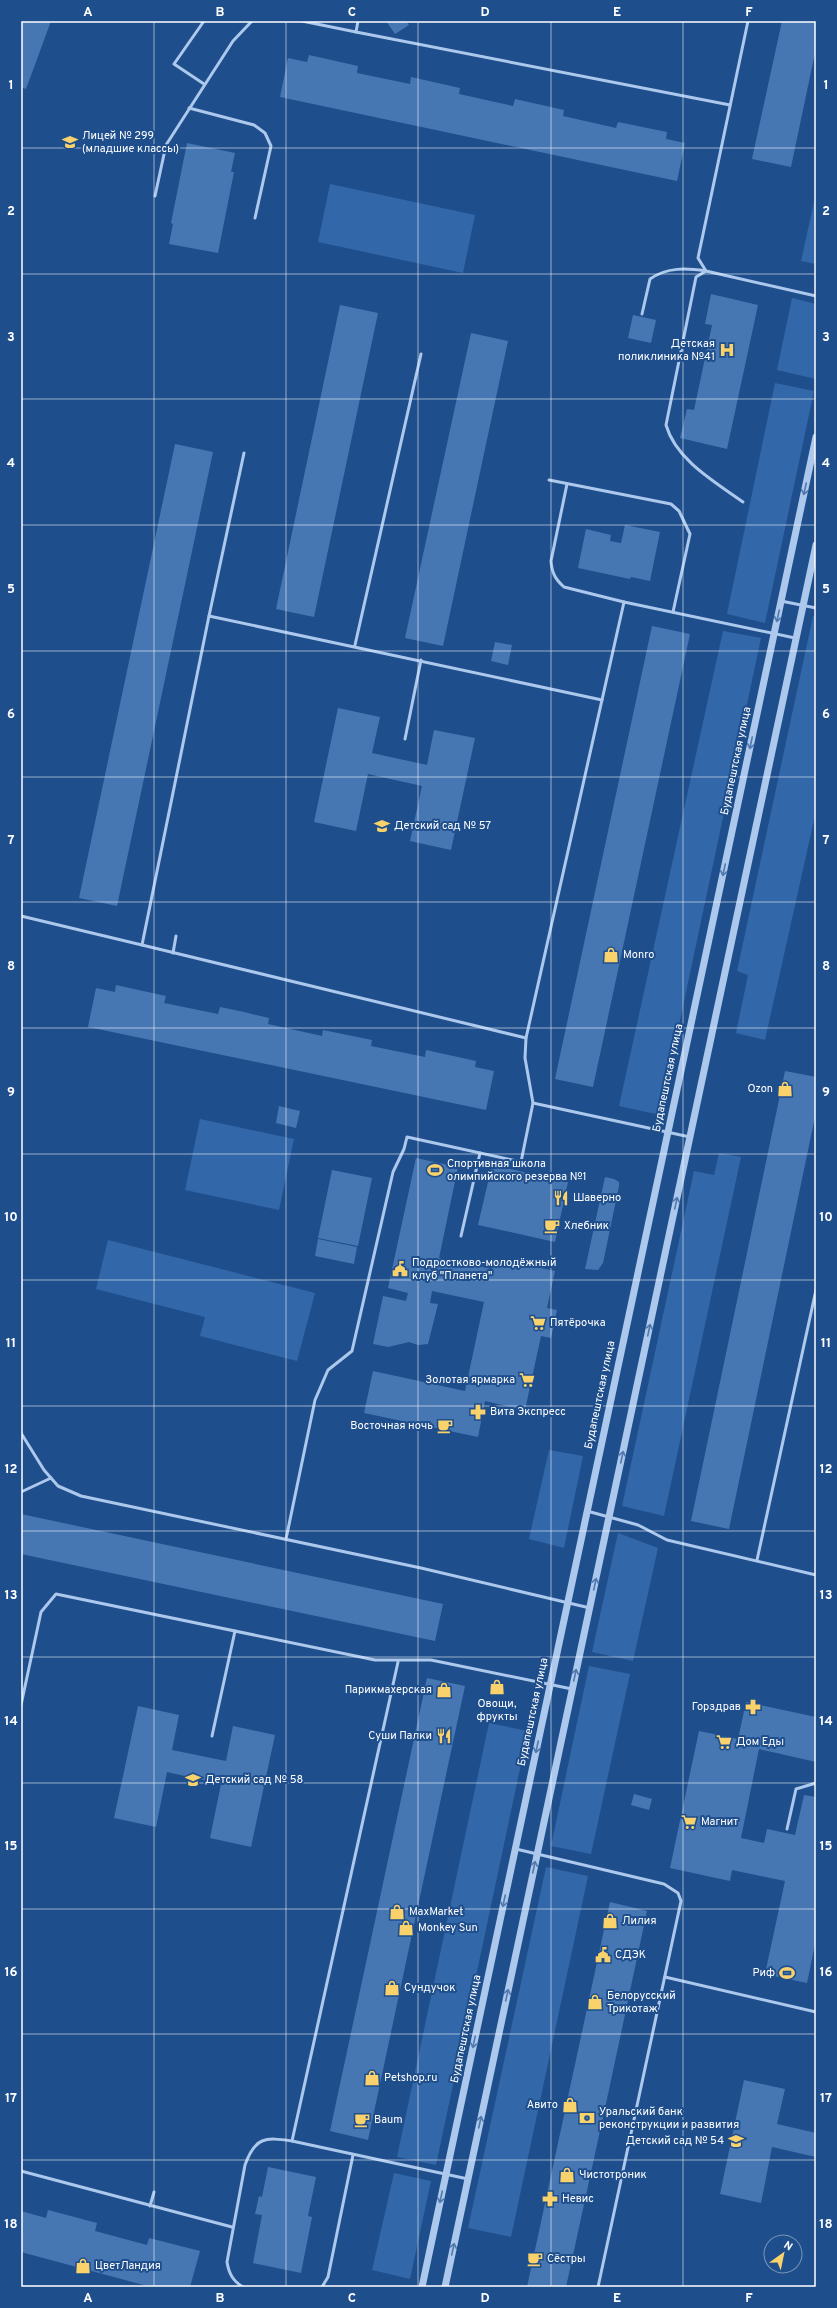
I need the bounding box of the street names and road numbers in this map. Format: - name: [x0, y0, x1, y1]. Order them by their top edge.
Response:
- street label: Будапештская улица: [718, 705, 754, 816]
- street label: Будапештская улица: [650, 1022, 686, 1133]
- street label: Будапештская улица: [582, 1339, 618, 1450]
- street label: Будапештская улица: [515, 1656, 551, 1767]
- street label: Будапештская улица: [448, 1973, 484, 2084]

